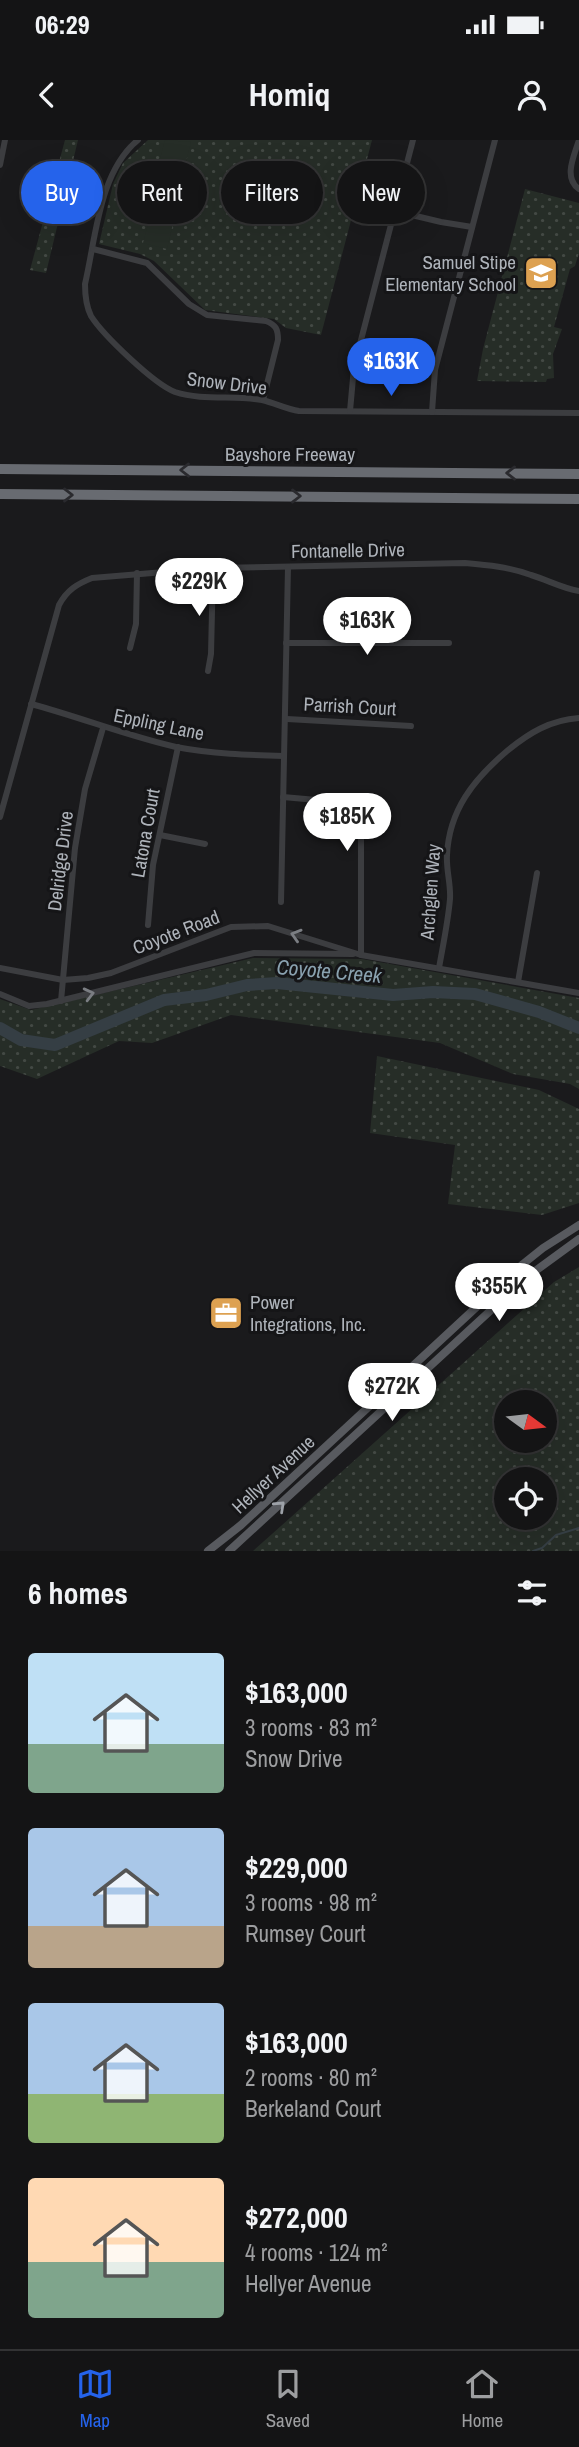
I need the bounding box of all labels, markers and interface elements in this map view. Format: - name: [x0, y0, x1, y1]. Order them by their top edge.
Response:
- text: 06:29: [35, 7, 90, 42]
- text: Homiq: [249, 73, 330, 116]
- icon: back: [28, 76, 66, 114]
- icon: person: [513, 76, 551, 114]
- chip: Buy: [21, 161, 103, 224]
- chip: Rent: [117, 161, 207, 224]
- chip: Filters: [221, 161, 323, 224]
- chip: New: [337, 161, 425, 224]
- place label: Samuel Stipe Elementary School: [385, 249, 516, 297]
- school or university icon: Samuel Stipe Elementary School: [522, 254, 560, 292]
- pin: $163K: [342, 338, 440, 398]
- text: $163K: [363, 345, 419, 376]
- street label: Snow Drive: [185, 365, 269, 401]
- street label: Bayshore Freeway: [225, 441, 355, 467]
- one-way arrow: [180, 462, 190, 478]
- one-way arrow: [505, 465, 516, 481]
- one-way arrow: [63, 487, 74, 503]
- one-way arrow: [290, 489, 301, 504]
- street label: Fontanelle Drive: [291, 536, 405, 564]
- pin: $229K: [150, 559, 248, 618]
- text: $229K: [171, 565, 227, 596]
- pin: $163K: [318, 598, 416, 657]
- text: $163K: [339, 604, 395, 635]
- street label: Parrish Court: [303, 691, 398, 721]
- street label: Eppling Lane: [111, 702, 207, 746]
- street label: Latona Court: [124, 786, 166, 880]
- pin: $185K: [298, 794, 396, 853]
- text: $185K: [319, 800, 375, 831]
- street label: Delridge Drive: [41, 810, 79, 912]
- street label: Archglen Way: [414, 843, 446, 942]
- street label: Coyote Road: [129, 904, 223, 960]
- one-way arrow: [290, 928, 302, 943]
- water label: Coyote Creek: [275, 952, 384, 990]
- one-way arrow: [83, 988, 95, 1002]
- pin: $355K: [450, 1264, 548, 1323]
- text: $355K: [471, 1270, 527, 1301]
- place label: Power Integrations, Inc.: [250, 1289, 366, 1337]
- office icon: Power Integrations, Inc.: [207, 1294, 245, 1332]
- pin: $272K: [343, 1364, 441, 1423]
- text: $272K: [364, 1370, 420, 1401]
- north arrow: [494, 1390, 556, 1452]
- map controls: [494, 1390, 557, 1530]
- street label: Hellyer Avenue: [226, 1429, 320, 1519]
- button: locate: [494, 1467, 557, 1530]
- one-way arrow: [272, 1502, 285, 1514]
- text: 6 homes: [28, 1573, 128, 1613]
- icon: filters: [513, 1574, 551, 1612]
- text: $163,000: [245, 1672, 348, 1712]
- icon: home: [84, 1681, 168, 1765]
- text: 3 rooms · 83 m²: [245, 1712, 377, 1743]
- text: Snow Drive: [245, 1743, 342, 1774]
- text: $229,000: [245, 1847, 348, 1887]
- icon: home: [84, 1856, 168, 1940]
- text: 3 rooms · 98 m²: [245, 1887, 377, 1918]
- text: Rumsey Court: [245, 1918, 366, 1949]
- text: $163,000: [245, 2022, 348, 2062]
- icon: home: [84, 2031, 168, 2115]
- text: 2 rooms · 80 m²: [245, 2062, 377, 2093]
- text: Berkeland Court: [245, 2093, 381, 2124]
- text: $272,000: [245, 2197, 348, 2237]
- icon: home: [84, 2206, 168, 2290]
- text: 4 rooms · 124 m²: [245, 2237, 388, 2268]
- text: Hellyer Avenue: [245, 2268, 372, 2299]
- tab: Map: [76, 2365, 114, 2433]
- tab: Saved: [266, 2365, 310, 2433]
- tab: Home: [462, 2365, 503, 2433]

